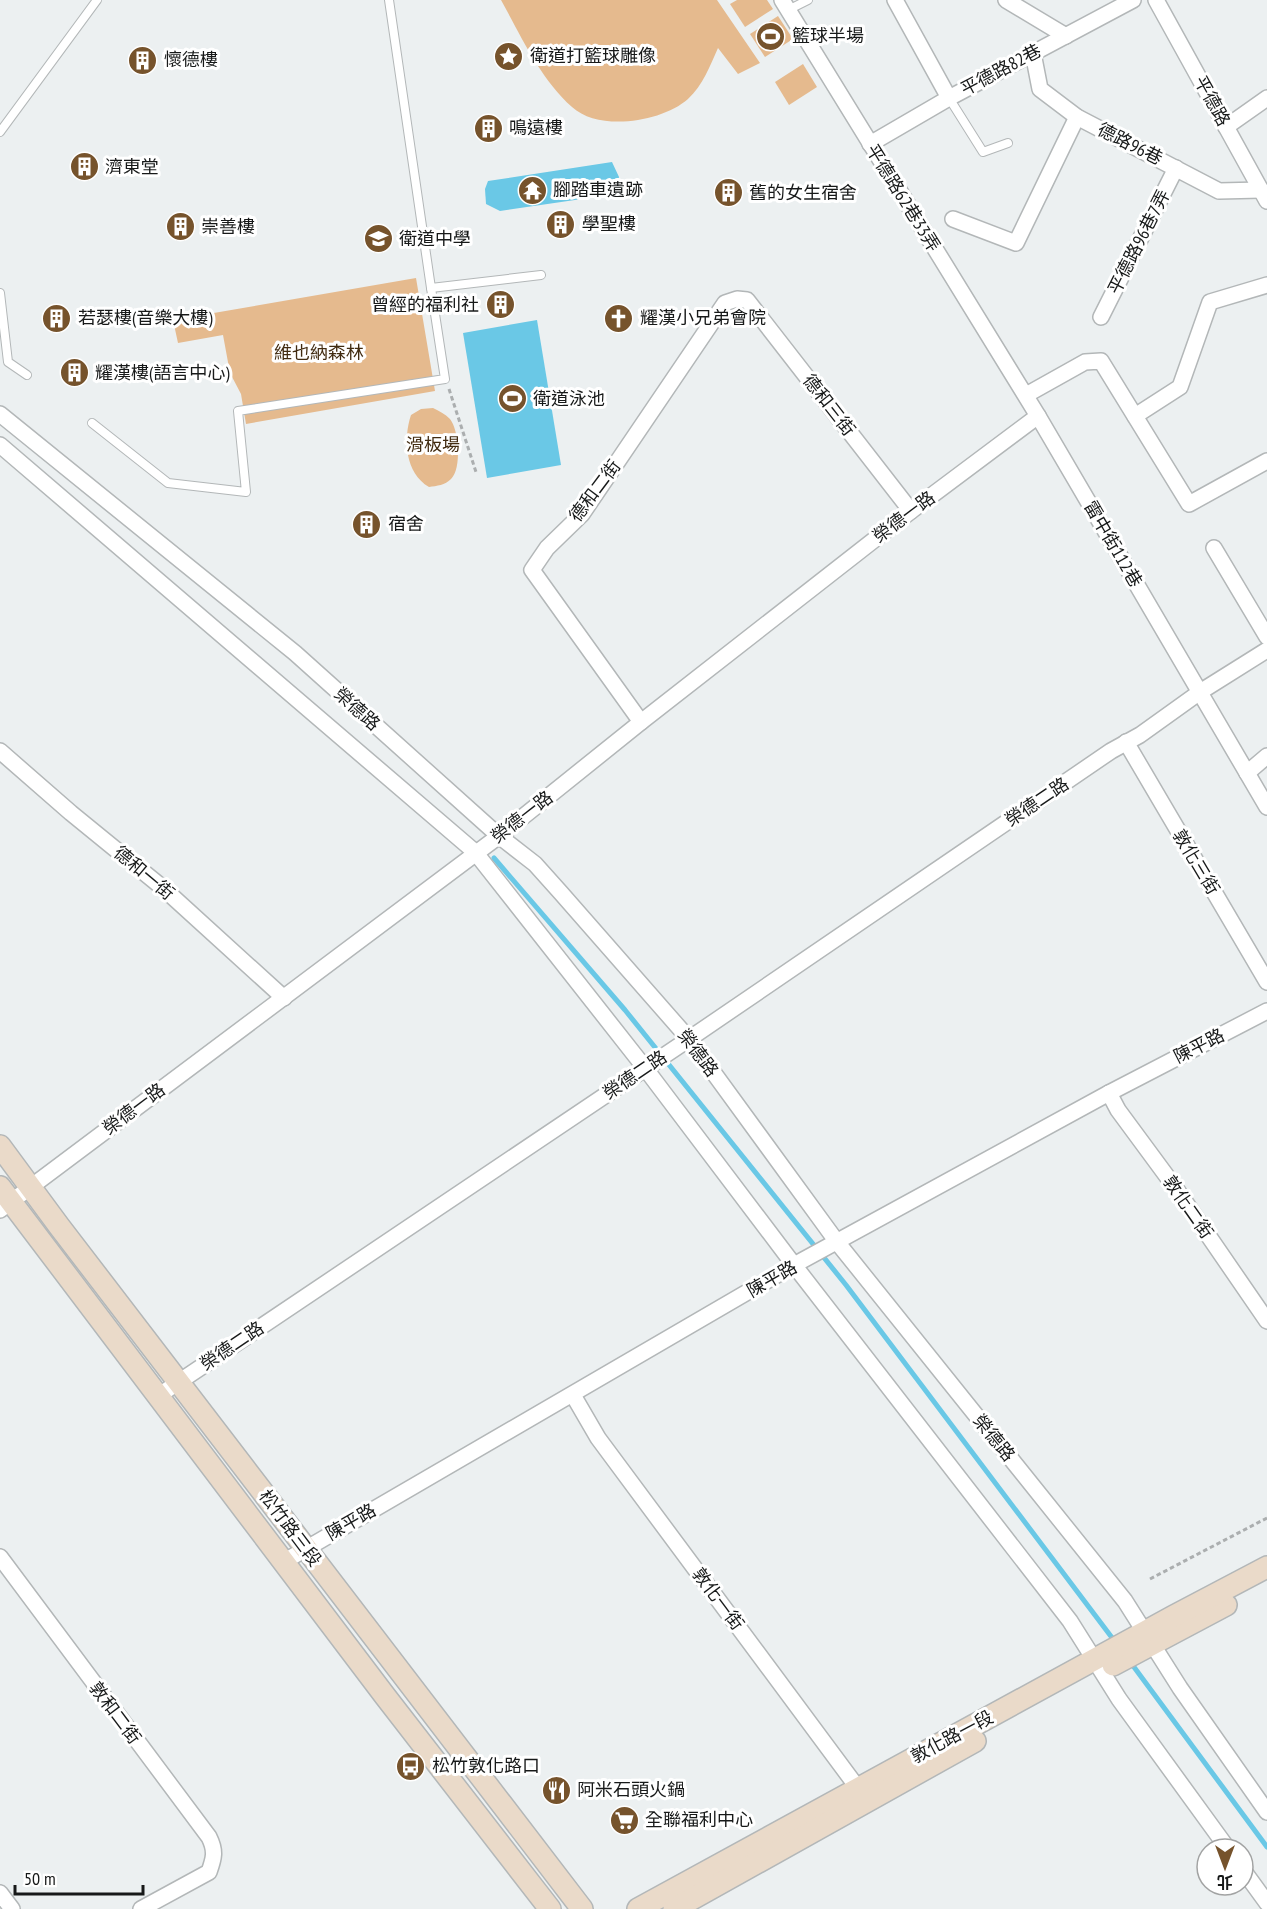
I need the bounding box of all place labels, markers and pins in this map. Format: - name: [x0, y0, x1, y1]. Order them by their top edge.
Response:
- sports icon: 籃球半場: [755, 20, 787, 52]
- place label: 籃球半場: [792, 24, 864, 47]
- place icon: 衛道打籃球雕像: [493, 40, 525, 72]
- building icon: 懷德樓: [127, 44, 159, 76]
- place label: 衛道打籃球雕像: [530, 44, 656, 67]
- place label: 懷德樓: [164, 48, 218, 71]
- building icon: 鳴遠樓: [472, 112, 504, 144]
- place label: 鳴遠樓: [509, 116, 563, 139]
- building icon: 濟東堂: [68, 151, 100, 183]
- place label: 濟東堂: [105, 155, 159, 178]
- temple icon: 腳踏車遺跡: [516, 174, 548, 206]
- building icon: 舊的女生宿舍: [712, 177, 744, 209]
- place label: 腳踏車遺跡: [553, 178, 643, 201]
- place label: 舊的女生宿舍: [749, 181, 857, 204]
- building icon: 學聖樓: [545, 208, 577, 240]
- building icon: 崇善樓: [164, 211, 196, 243]
- place label: 學聖樓: [582, 212, 636, 235]
- place label: 崇善樓: [201, 215, 255, 238]
- school or university icon: 衛道中學: [362, 223, 394, 255]
- place label: 衛道中學: [399, 227, 471, 250]
- building icon: 曾經的福利社: [484, 289, 516, 321]
- place label: 曾經的福利社: [371, 293, 479, 316]
- building icon: 若瑟樓(音樂大樓): [41, 302, 73, 334]
- church icon: 耀漢小兄弟會院: [603, 302, 635, 334]
- place label: 若瑟樓(音樂大樓): [78, 306, 213, 329]
- place label: 耀漢小兄弟會院: [640, 306, 766, 329]
- building icon: 耀漢樓(語言中心): [58, 357, 90, 389]
- place label: 耀漢樓(語言中心): [95, 361, 230, 384]
- sports icon: 衛道泳池: [496, 383, 528, 415]
- place label: 衛道泳池: [533, 387, 605, 410]
- building icon: 宿舍: [351, 508, 383, 540]
- place label: 宿舍: [388, 512, 424, 535]
- bus stop icon: 松竹敦化路口: [395, 1750, 427, 1782]
- place label: 松竹敦化路口: [432, 1754, 540, 1777]
- restaurant icon: 阿米石頭火鍋: [540, 1774, 572, 1806]
- place label: 阿米石頭火鍋: [577, 1778, 685, 1801]
- supermarket icon: 全聯福利中心: [608, 1804, 640, 1836]
- place label: 全聯福利中心: [645, 1808, 753, 1831]

